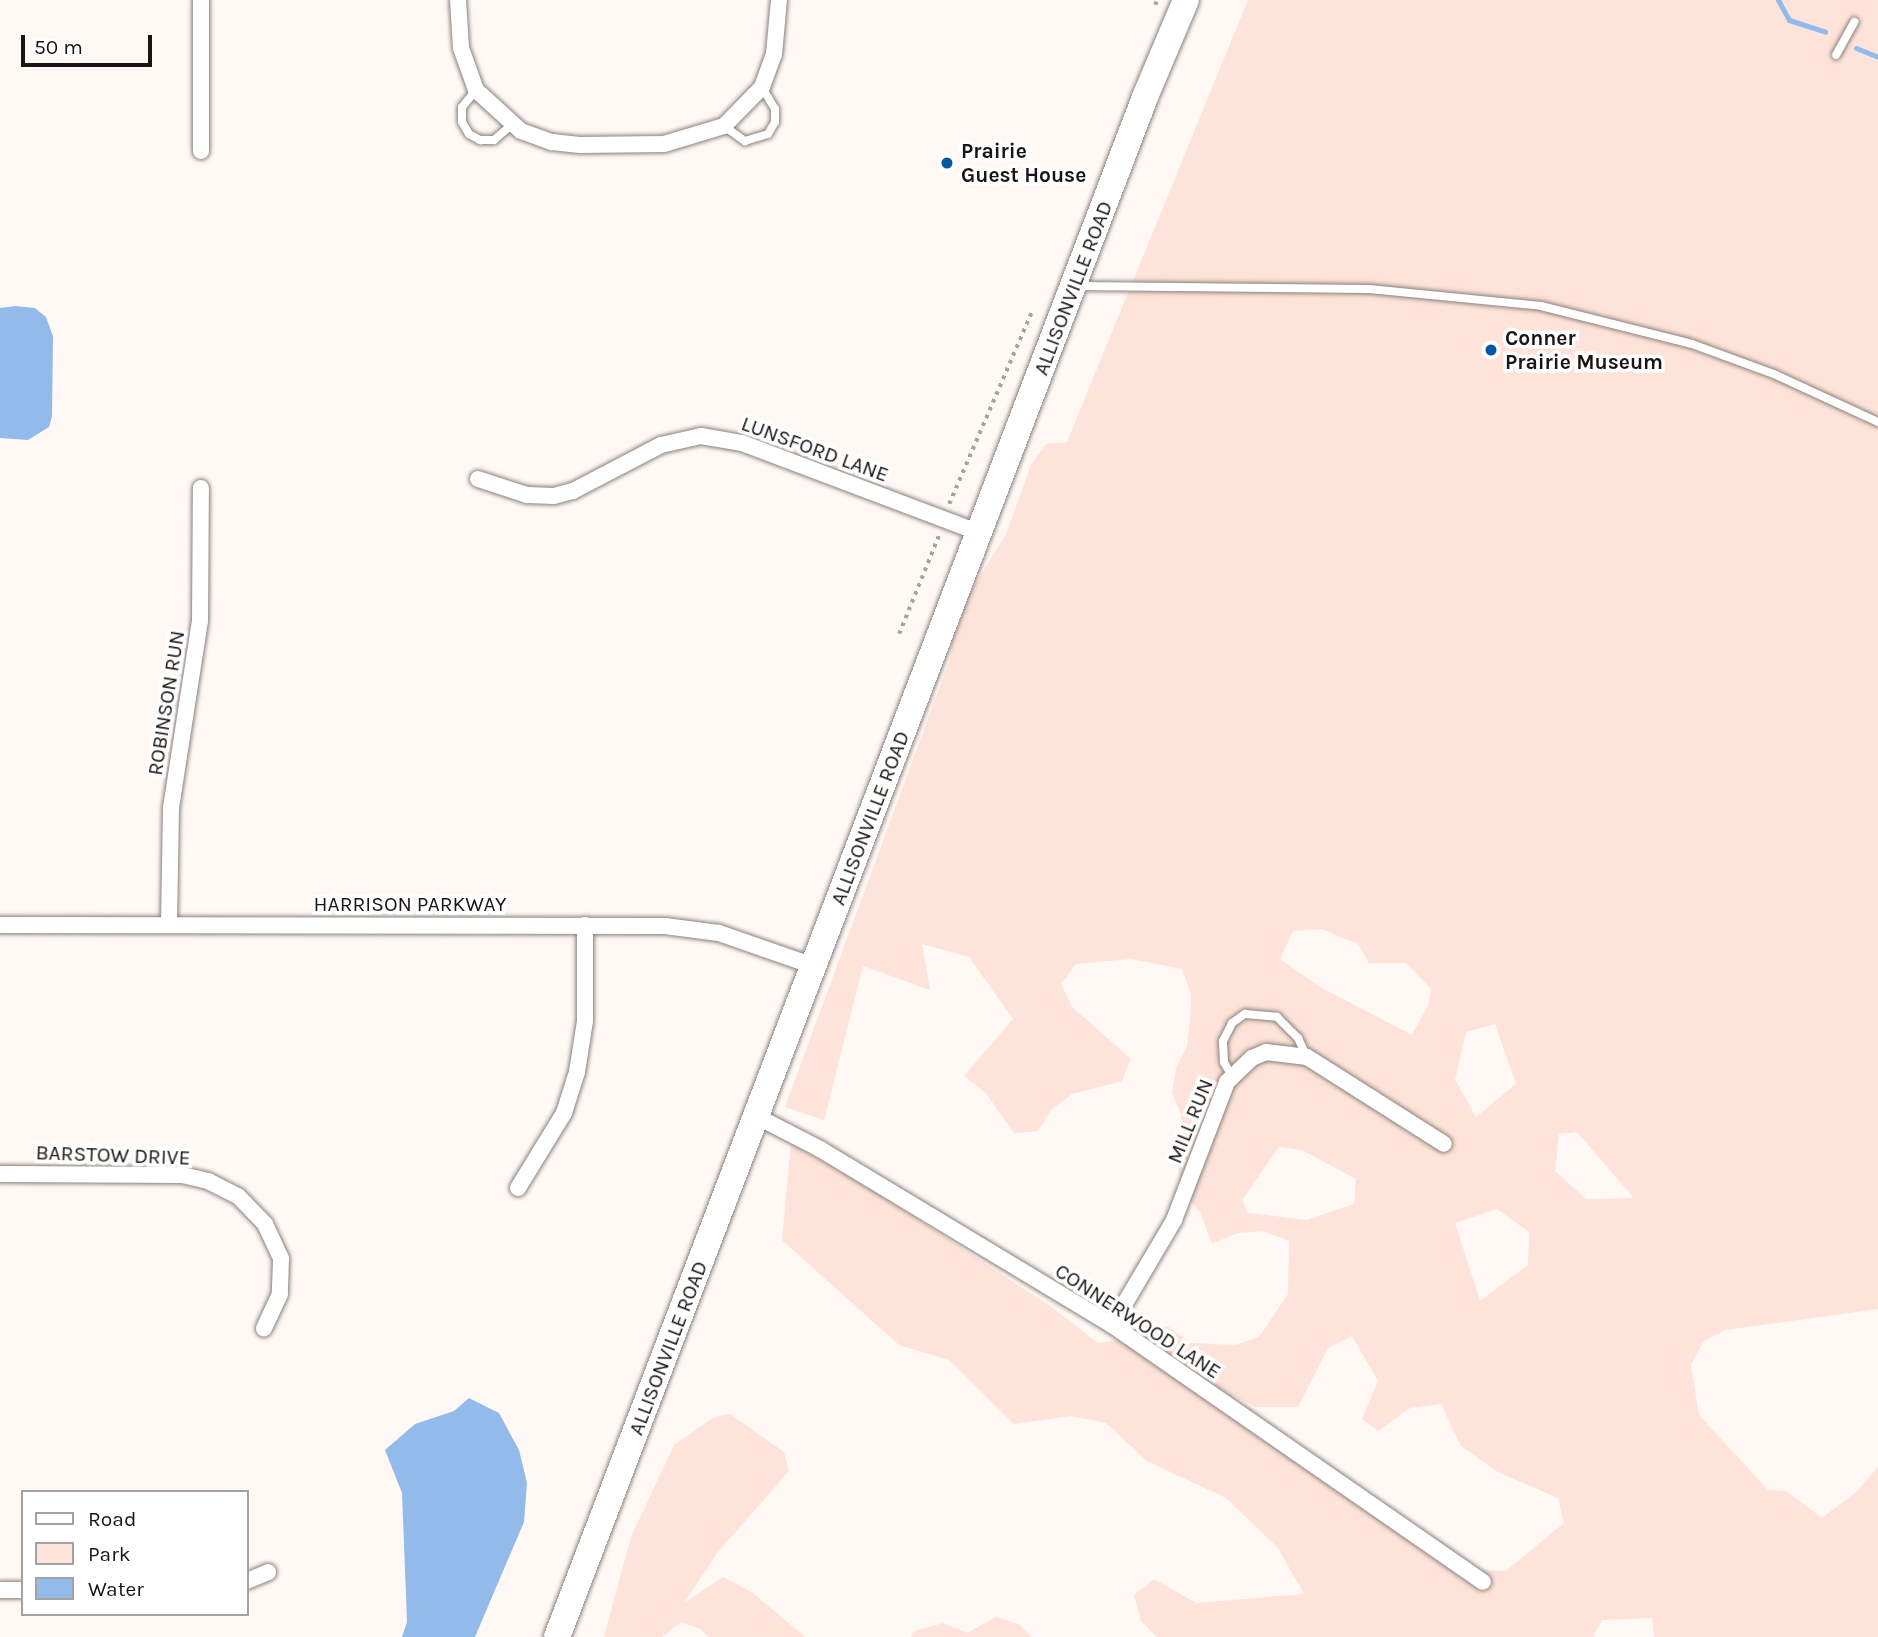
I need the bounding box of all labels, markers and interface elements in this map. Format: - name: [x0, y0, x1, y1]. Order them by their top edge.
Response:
- scale bar: [24, 21, 156, 65]
- text: 50 m: [34, 35, 83, 59]
- place label: Prairie Guest House: [961, 138, 1086, 188]
- marker: Prairie Guest House: [939, 155, 955, 171]
- street label: ALLISONVILLE ROAD: [1028, 197, 1118, 379]
- place label: Conner Prairie Museum: [1505, 325, 1663, 375]
- marker: Conner Prairie Museum: [1483, 342, 1499, 358]
- street label: LUNSFORD LANE: [738, 411, 892, 487]
- street label: ROBINSON RUN: [142, 629, 190, 777]
- street label: ALLISONVILLE ROAD: [825, 727, 915, 909]
- street label: HARRISON PARKWAY: [314, 891, 506, 917]
- street label: MILL RUN: [1162, 1075, 1218, 1167]
- street label: BARSTOW DRIVE: [35, 1140, 191, 1170]
- street label: ALLISONVILLE ROAD: [623, 1257, 713, 1439]
- street label: CONNERWOOD LANE: [1050, 1258, 1226, 1384]
- legend: [21, 1490, 248, 1616]
- text: Road: [88, 1507, 136, 1531]
- text: Park: [88, 1542, 131, 1566]
- text: Water: [88, 1577, 144, 1601]

